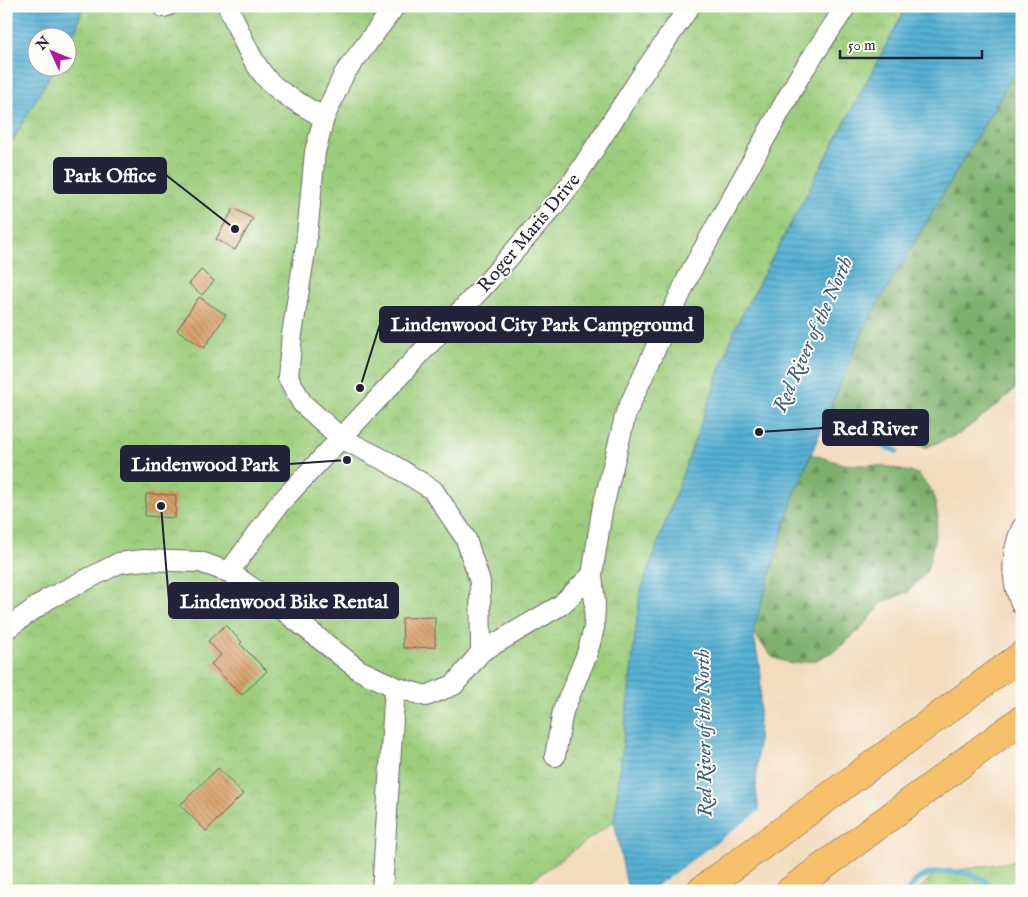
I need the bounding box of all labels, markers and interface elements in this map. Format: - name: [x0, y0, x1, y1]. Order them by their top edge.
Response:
- north arrow: [28, 28, 78, 78]
- scale bar: [840, 28, 983, 60]
- text: N: [32, 33, 54, 55]
- text: 50 m: [848, 36, 876, 55]
- callout: Park Office: [54, 158, 166, 193]
- text: Park Office: [64, 164, 157, 189]
- street label: Roger Maris Drive: [473, 169, 586, 298]
- water label: Red River of the North: [768, 252, 859, 416]
- callout: Lindenwood City Park Campground: [380, 307, 703, 342]
- text: Lindenwood City Park Campground: [391, 313, 695, 338]
- callout: Red River: [823, 410, 928, 445]
- text: Red River: [833, 417, 918, 442]
- callout: Lindenwood Park: [121, 446, 289, 481]
- text: Lindenwood Park: [131, 453, 280, 478]
- callout: Lindenwood Bike Rental: [169, 583, 398, 618]
- text: Lindenwood Bike Rental: [180, 590, 389, 615]
- water label: Red River of the North: [691, 648, 718, 817]

